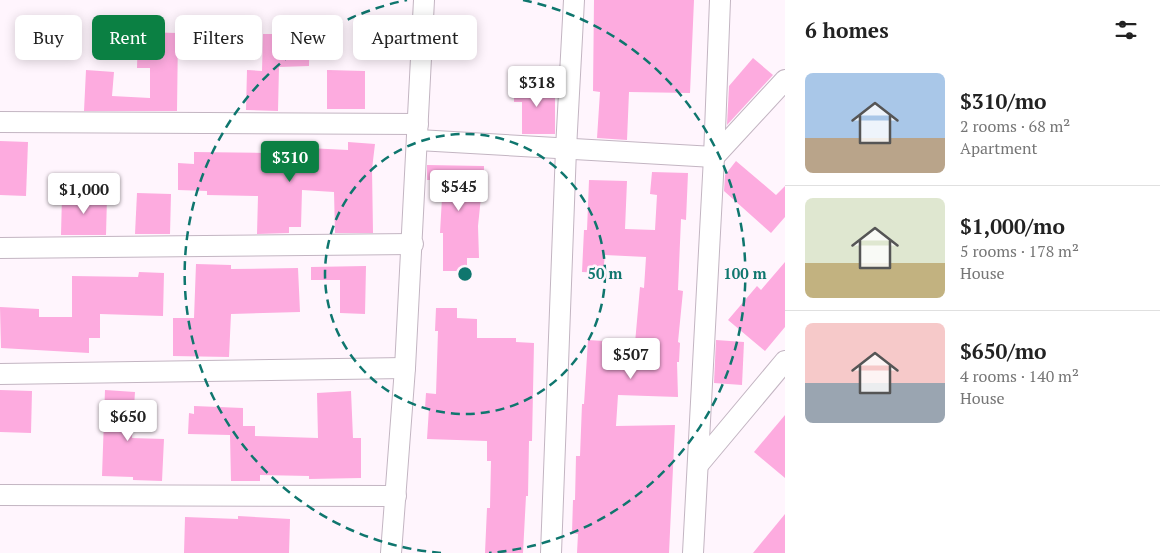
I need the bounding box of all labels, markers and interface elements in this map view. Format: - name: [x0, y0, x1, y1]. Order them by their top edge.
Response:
- chip: Buy: [15, 15, 82, 60]
- chip: Rent: [92, 15, 165, 60]
- chip: Filters: [175, 15, 262, 60]
- chip: New: [272, 15, 343, 60]
- chip: Apartment: [353, 15, 477, 60]
- text: 6 homes: [805, 16, 889, 44]
- icon: filters: [1112, 16, 1140, 44]
- pin: $318: [507, 66, 567, 108]
- text: $318: [519, 71, 555, 93]
- text: $310/mo: [960, 87, 1047, 115]
- icon: home: [845, 93, 905, 153]
- text: 2 rooms · 68 m²: [960, 115, 1070, 137]
- text: Apartment: [960, 137, 1037, 159]
- pin: $310: [260, 140, 320, 183]
- text: $310: [272, 146, 308, 168]
- pin: $545: [429, 170, 489, 212]
- pin: $1,000: [43, 172, 125, 215]
- text: $545: [441, 175, 477, 197]
- text: $1,000: [59, 178, 109, 200]
- text: $1,000/mo: [960, 212, 1065, 240]
- icon: home: [845, 218, 905, 278]
- text: 5 rooms · 178 m²: [960, 240, 1079, 262]
- text: House: [960, 262, 1005, 284]
- text: 50 m: [588, 263, 623, 283]
- text: 100 m: [723, 263, 767, 283]
- centre of rings: [456, 265, 474, 283]
- text: $650/mo: [960, 337, 1047, 365]
- pin: $507: [601, 338, 661, 380]
- text: $507: [613, 343, 649, 365]
- icon: home: [845, 343, 905, 403]
- text: 4 rooms · 140 m²: [960, 365, 1079, 387]
- text: House: [960, 387, 1005, 409]
- pin: $650: [98, 400, 158, 442]
- text: $650: [110, 405, 146, 427]

